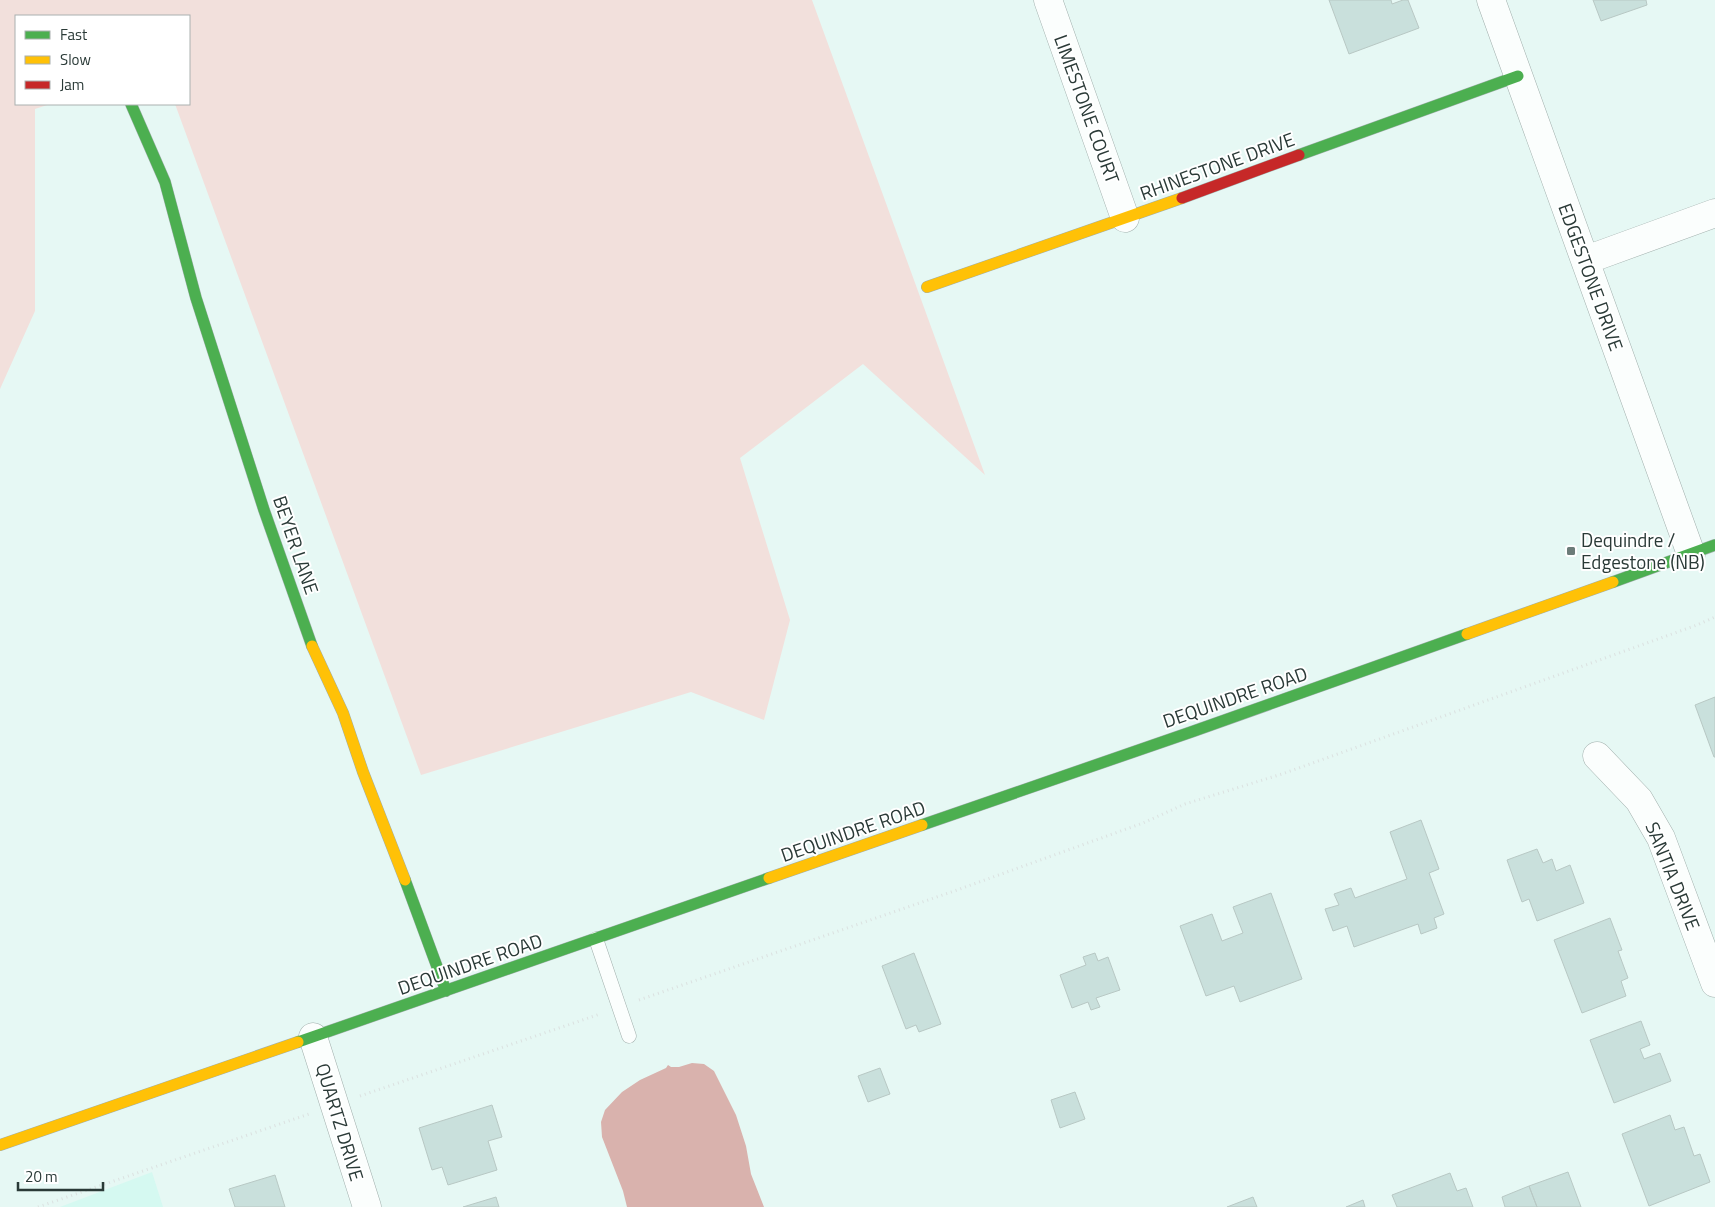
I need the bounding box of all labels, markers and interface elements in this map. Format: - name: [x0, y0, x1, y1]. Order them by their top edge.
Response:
- legend: [15, 15, 190, 105]
- text: Fast: [60, 23, 88, 46]
- street label: LIMESTONE COURT: [1047, 30, 1128, 187]
- text: Slow: [60, 48, 91, 71]
- text: Jam: [60, 73, 84, 96]
- street label: RHINESTONE DRIVE: [1135, 124, 1298, 207]
- street label: EDGESTONE DRIVE: [1551, 199, 1632, 355]
- street label: BEYER LANE: [266, 492, 327, 598]
- place label: Dequindre / Edgestone (NB): [1581, 525, 1705, 576]
- marker: Dequindre / Edgestone (NB): [1565, 545, 1577, 557]
- street label: DEQUINDRE ROAD: [1159, 658, 1311, 735]
- street label: DEQUINDRE ROAD: [777, 792, 929, 869]
- street label: SANTIA DRIVE: [1639, 817, 1708, 934]
- street label: DEQUINDRE ROAD: [394, 925, 546, 1002]
- street label: QUARTZ DRIVE: [309, 1059, 372, 1184]
- scale bar: [18, 1160, 102, 1192]
- text: 20 m: [25, 1165, 58, 1188]

